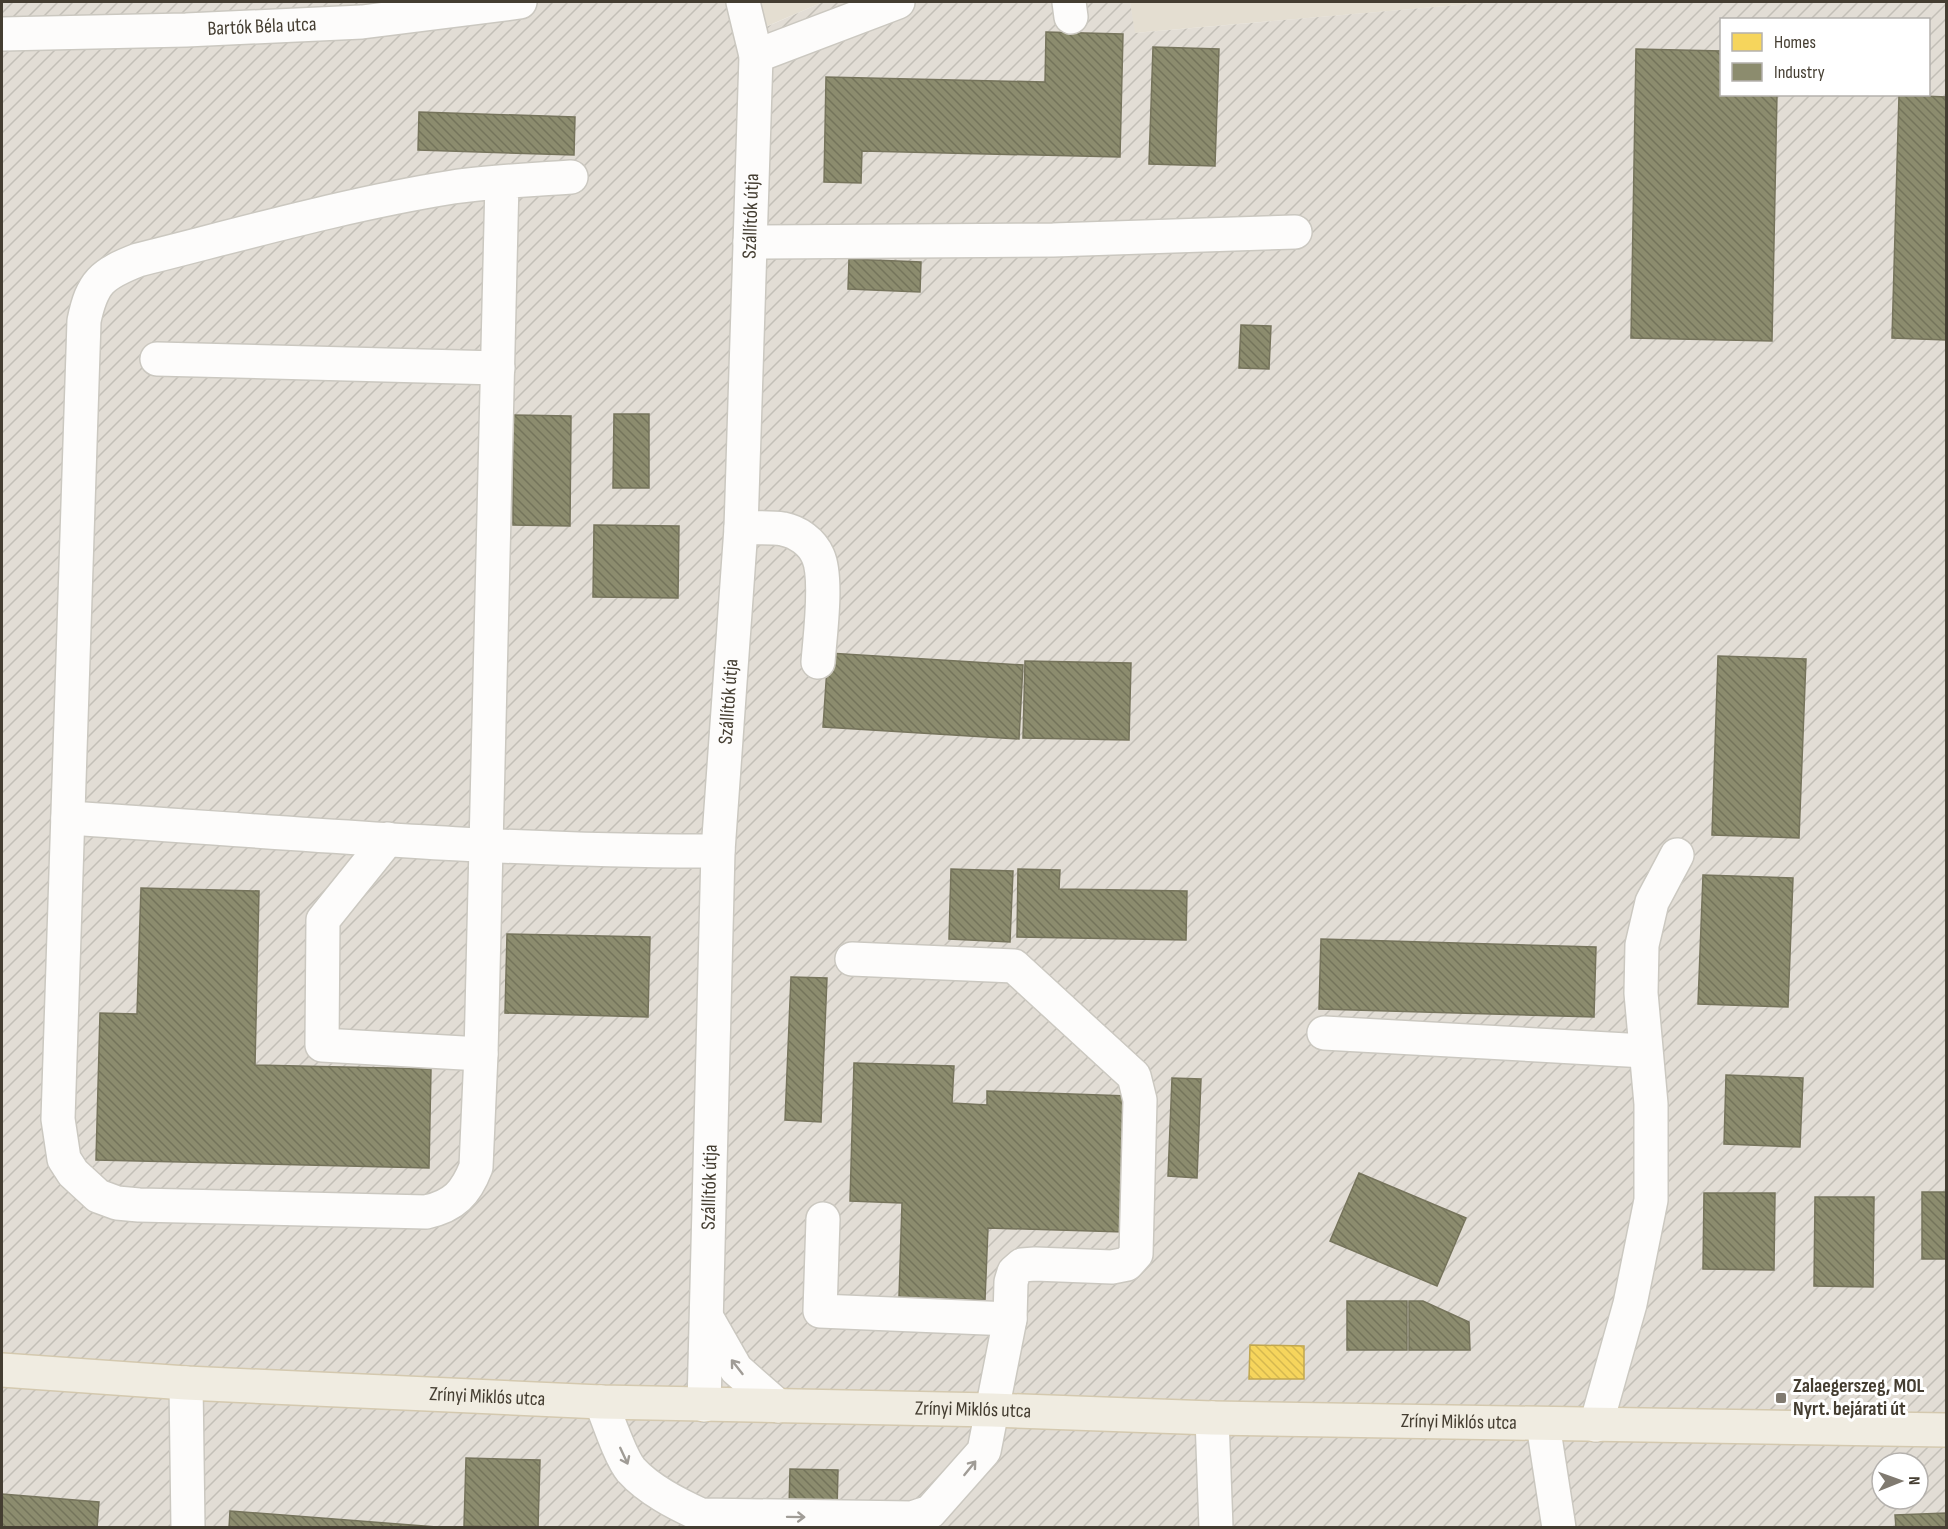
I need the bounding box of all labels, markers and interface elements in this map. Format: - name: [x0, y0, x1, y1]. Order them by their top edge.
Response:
- street label: Bartók Béla utca: [207, 12, 317, 41]
- legend: [1720, 18, 1930, 96]
- text: Homes: [1774, 32, 1816, 53]
- text: Industry: [1774, 62, 1825, 83]
- street label: Szállítók útja: [738, 173, 764, 259]
- street label: Szállítók útja: [714, 658, 744, 745]
- street label: Szállítók útja: [696, 1144, 723, 1230]
- one-way arrow: [730, 1359, 743, 1375]
- place label: Zalaegerszeg, MOL Nyrt. bejárati út: [1793, 1374, 1925, 1421]
- street label: Zrínyi Miklós utca: [429, 1382, 546, 1411]
- marker: Zalaegerszeg, MOL Nyrt. bejárati út: [1774, 1391, 1788, 1405]
- street label: Zrínyi Miklós utca: [915, 1396, 1032, 1423]
- street label: Zrínyi Miklós utca: [1401, 1409, 1517, 1435]
- one-way arrow: [618, 1446, 630, 1464]
- north arrow: [1870, 1451, 1930, 1511]
- one-way arrow: [964, 1460, 977, 1476]
- text: N: [1904, 1476, 1923, 1485]
- one-way arrow: [786, 1511, 806, 1522]

